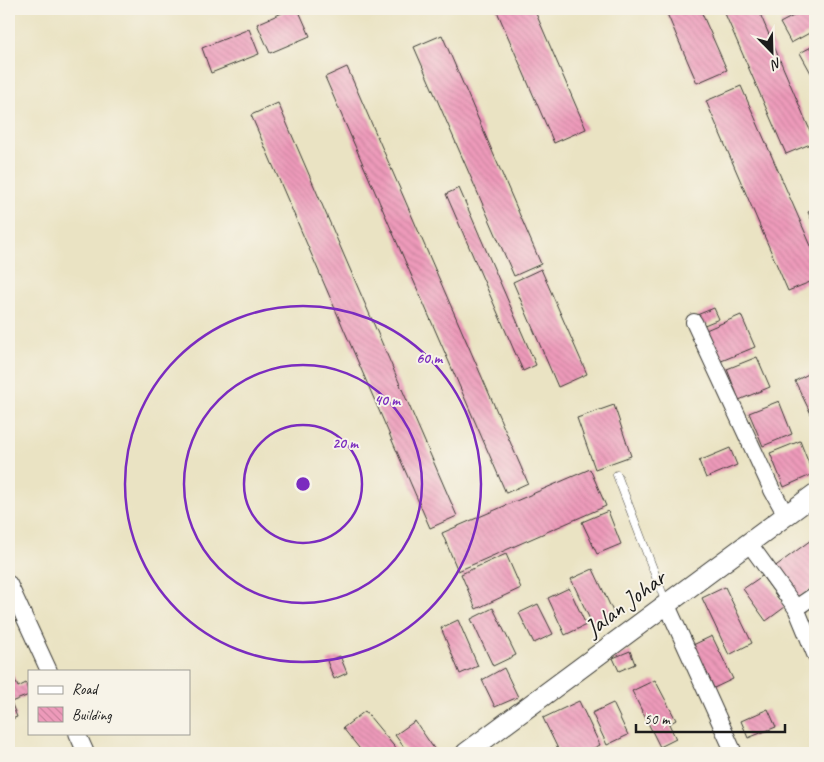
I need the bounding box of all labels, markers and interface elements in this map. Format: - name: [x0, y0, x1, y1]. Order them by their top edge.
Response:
- north arrow: [746, 28, 796, 78]
- text: N: [767, 54, 784, 74]
- text: 60 m: [416, 349, 443, 368]
- text: 40 m: [374, 391, 401, 410]
- text: 20 m: [332, 434, 359, 453]
- centre of rings: [294, 475, 312, 493]
- street label: Jalan Johar: [578, 561, 673, 644]
- legend: [28, 670, 190, 734]
- text: Road: [72, 680, 99, 699]
- scale bar: [636, 702, 785, 734]
- text: Building: [72, 706, 112, 725]
- text: 50 m: [644, 710, 671, 729]

